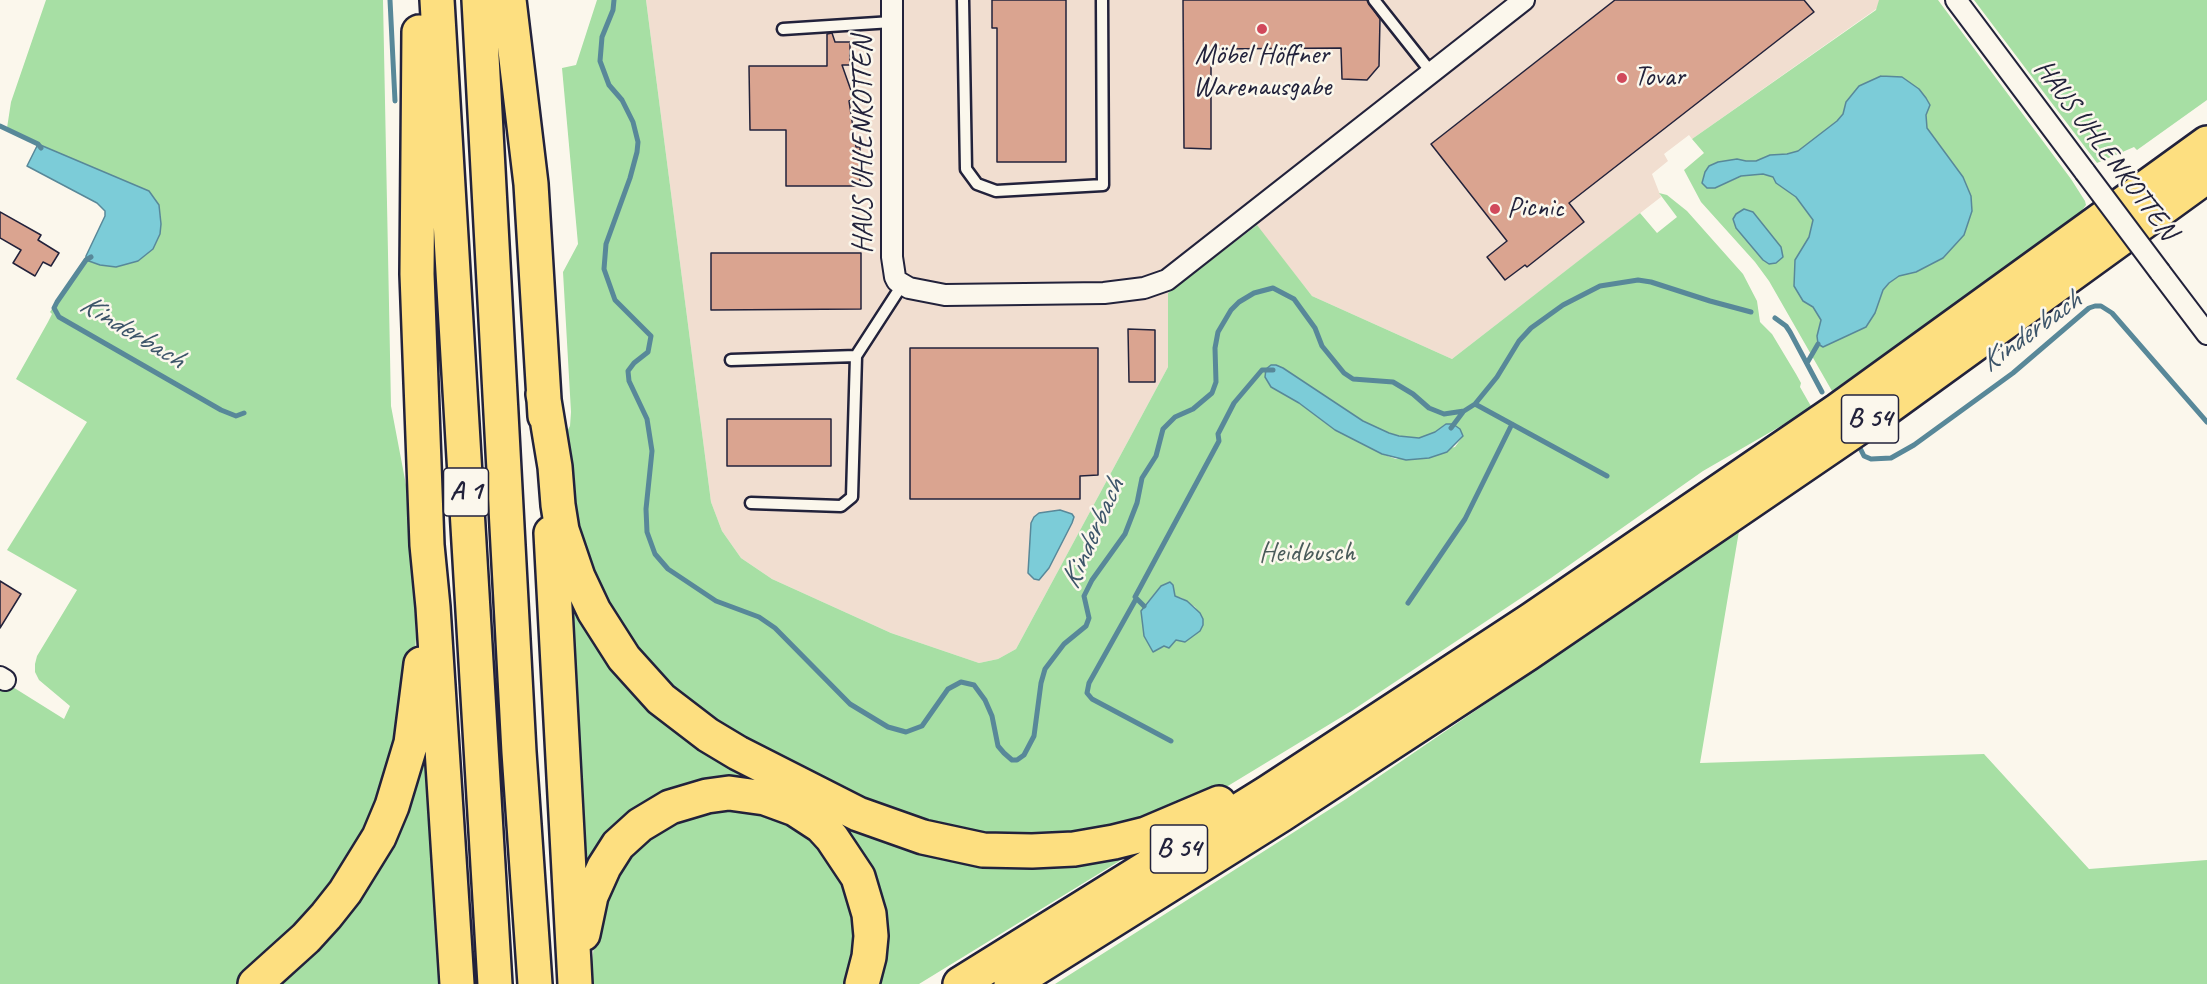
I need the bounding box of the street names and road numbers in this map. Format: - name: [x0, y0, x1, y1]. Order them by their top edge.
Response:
- street label: HAUS UHLENKOTTEN: [847, 37, 881, 253]
- street label: HAUS UHLENKOTTEN: [2026, 53, 2184, 247]
- road number: B 54: [1842, 395, 1898, 443]
- road number: A 1: [444, 468, 488, 516]
- road number: B 54: [1150, 825, 1208, 873]

